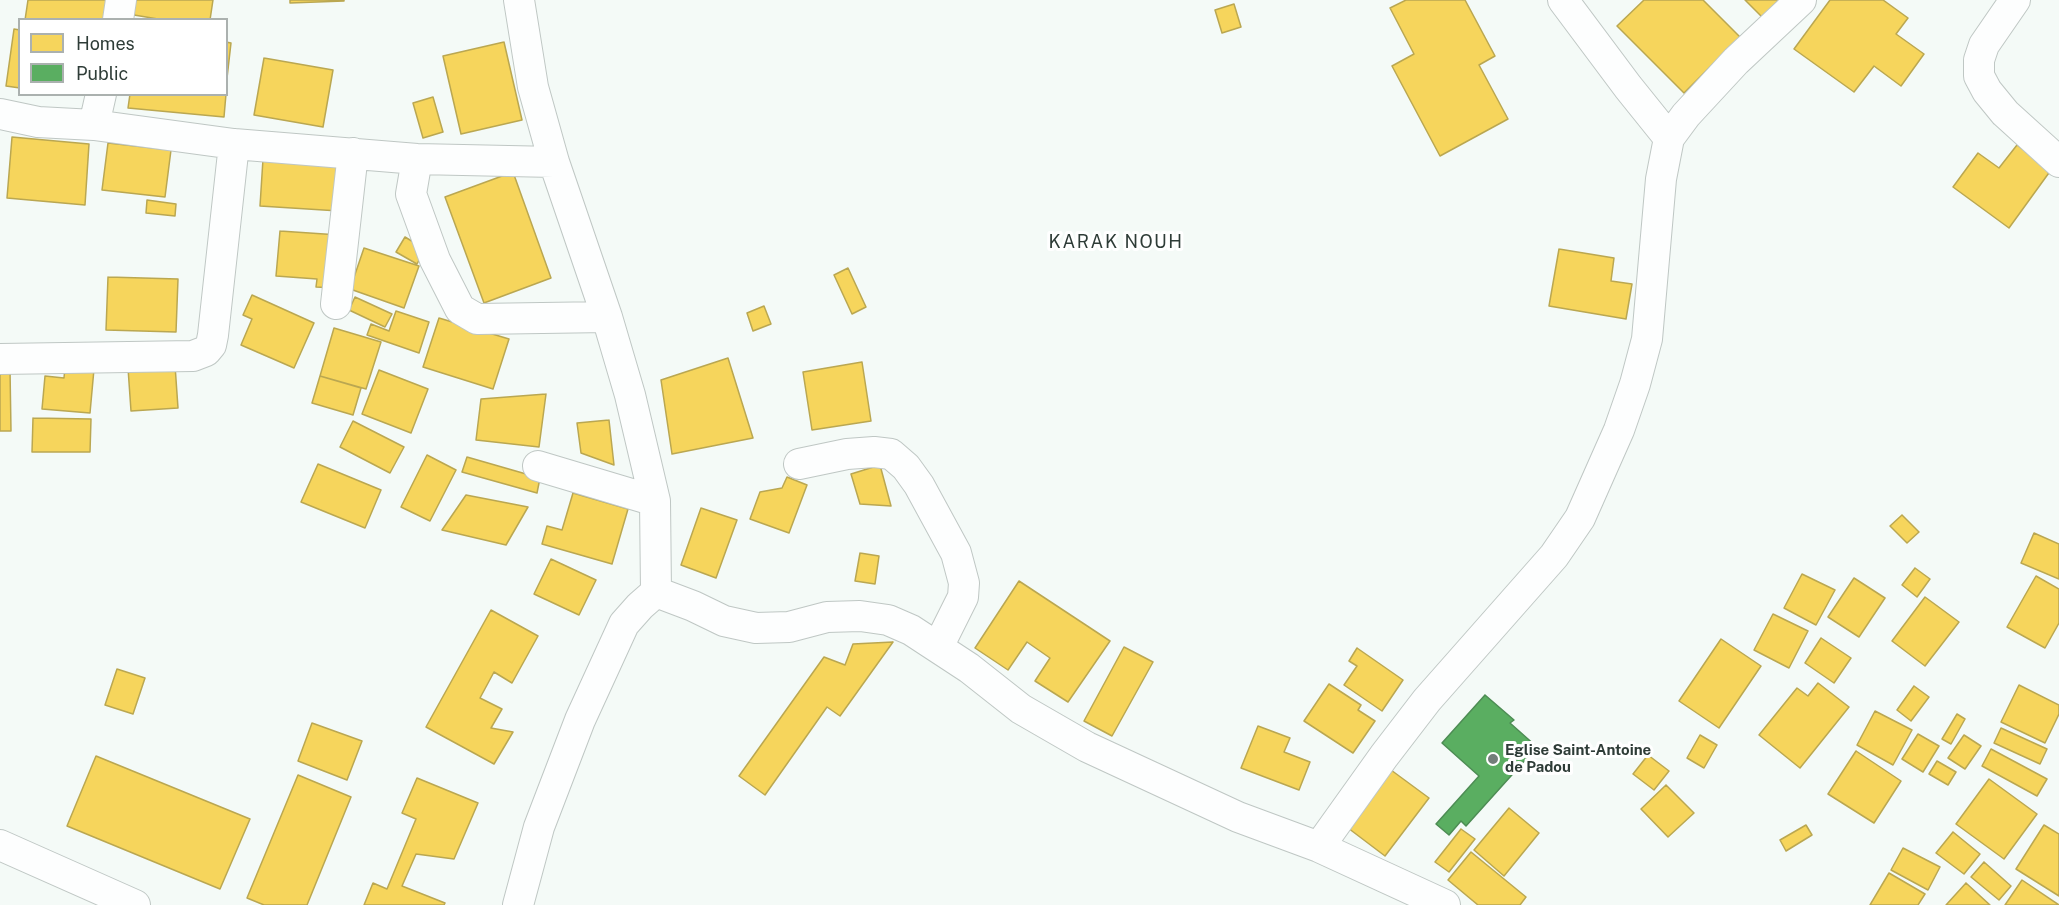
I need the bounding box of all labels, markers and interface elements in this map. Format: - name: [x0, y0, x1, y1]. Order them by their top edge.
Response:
- legend: [18, 18, 228, 96]
- text: Homes: [76, 33, 135, 54]
- text: Public: [76, 63, 128, 84]
- district label: KARAK NOUH: [1049, 231, 1183, 253]
- place label: Eglise Saint-Antoine de Padou: [1505, 741, 1651, 776]
- marker: Eglise Saint-Antoine de Padou: [1486, 752, 1500, 766]

